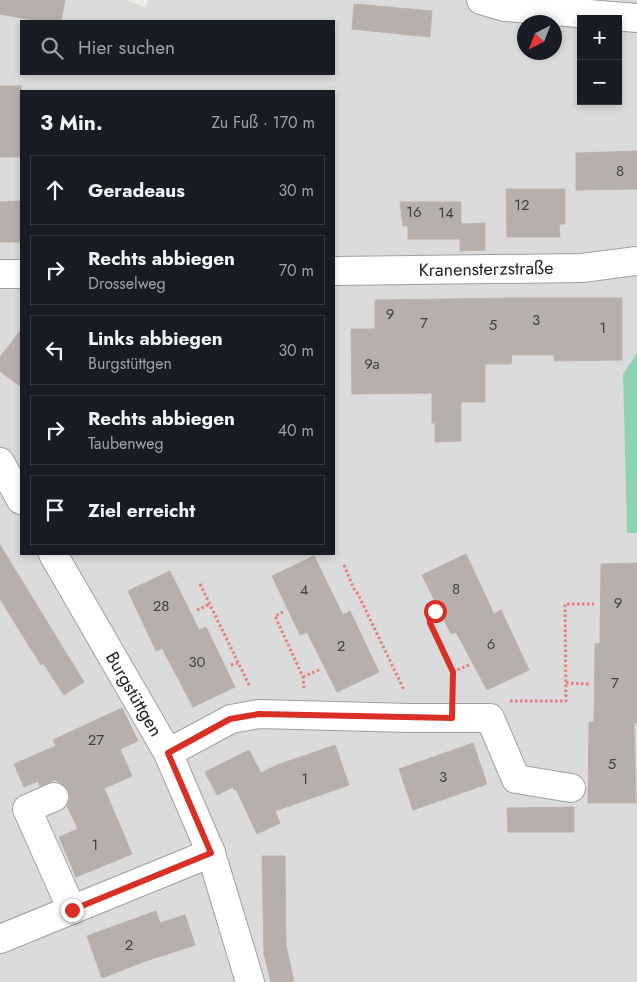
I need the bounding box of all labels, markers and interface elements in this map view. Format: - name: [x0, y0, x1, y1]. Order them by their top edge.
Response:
- north arrow: [517, 15, 562, 60]
- map controls: [577, 15, 622, 105]
- button: +: [577, 15, 622, 60]
- search box: [20, 20, 335, 75]
- icon: search: [38, 34, 66, 62]
- text: Hier suchen: [78, 34, 175, 61]
- button: −: [577, 60, 622, 105]
- text: 3 Min.: [40, 108, 103, 138]
- text: Zu Fuß · 170 m: [212, 111, 315, 134]
- house number: 8: [616, 160, 624, 182]
- icon: ahead: [41, 176, 69, 204]
- text: Geradeaus: [88, 177, 185, 204]
- text: 30 m: [278, 179, 314, 202]
- house number: 12: [514, 194, 530, 216]
- house number: 16: [406, 201, 422, 223]
- house number: 14: [438, 202, 454, 224]
- text: Rechts abbiegen: [88, 245, 235, 272]
- street label: Kranensterzstraße: [418, 255, 554, 283]
- icon: right: [41, 256, 69, 284]
- text: 70 m: [279, 259, 314, 282]
- text: Drosselweg: [88, 272, 166, 295]
- house number: 9: [386, 303, 394, 325]
- house number: 3: [532, 309, 540, 331]
- house number: 7: [420, 312, 428, 334]
- house number: 5: [489, 314, 497, 336]
- house number: 1: [600, 317, 606, 339]
- text: Links abbiegen: [88, 325, 223, 352]
- icon: left: [41, 336, 69, 364]
- text: 30 m: [278, 339, 314, 362]
- text: Burgstüttgen: [88, 352, 172, 375]
- house number: 9a: [364, 353, 380, 375]
- text: Rechts abbiegen: [88, 405, 235, 432]
- icon: right: [41, 416, 69, 444]
- text: 40 m: [278, 419, 314, 442]
- text: Taubenweg: [88, 432, 164, 455]
- icon: arrive: [41, 496, 69, 524]
- text: Ziel erreicht: [88, 497, 195, 524]
- house number: 8: [452, 578, 460, 600]
- house number: 4: [300, 579, 309, 601]
- house number: 9: [614, 592, 622, 614]
- house number: 28: [153, 595, 169, 617]
- route start: [424, 600, 447, 623]
- house number: 6: [487, 633, 495, 655]
- house number: 2: [337, 635, 345, 657]
- street label: Burgstüttgen: [99, 647, 169, 741]
- house number: 30: [188, 651, 206, 673]
- house number: 7: [611, 672, 619, 694]
- house number: 27: [88, 729, 104, 751]
- house number: 5: [608, 753, 616, 775]
- house number: 3: [439, 766, 447, 788]
- house number: 1: [302, 768, 308, 790]
- house number: 1: [92, 834, 98, 856]
- route end: [61, 899, 84, 922]
- house number: 2: [125, 934, 133, 956]

